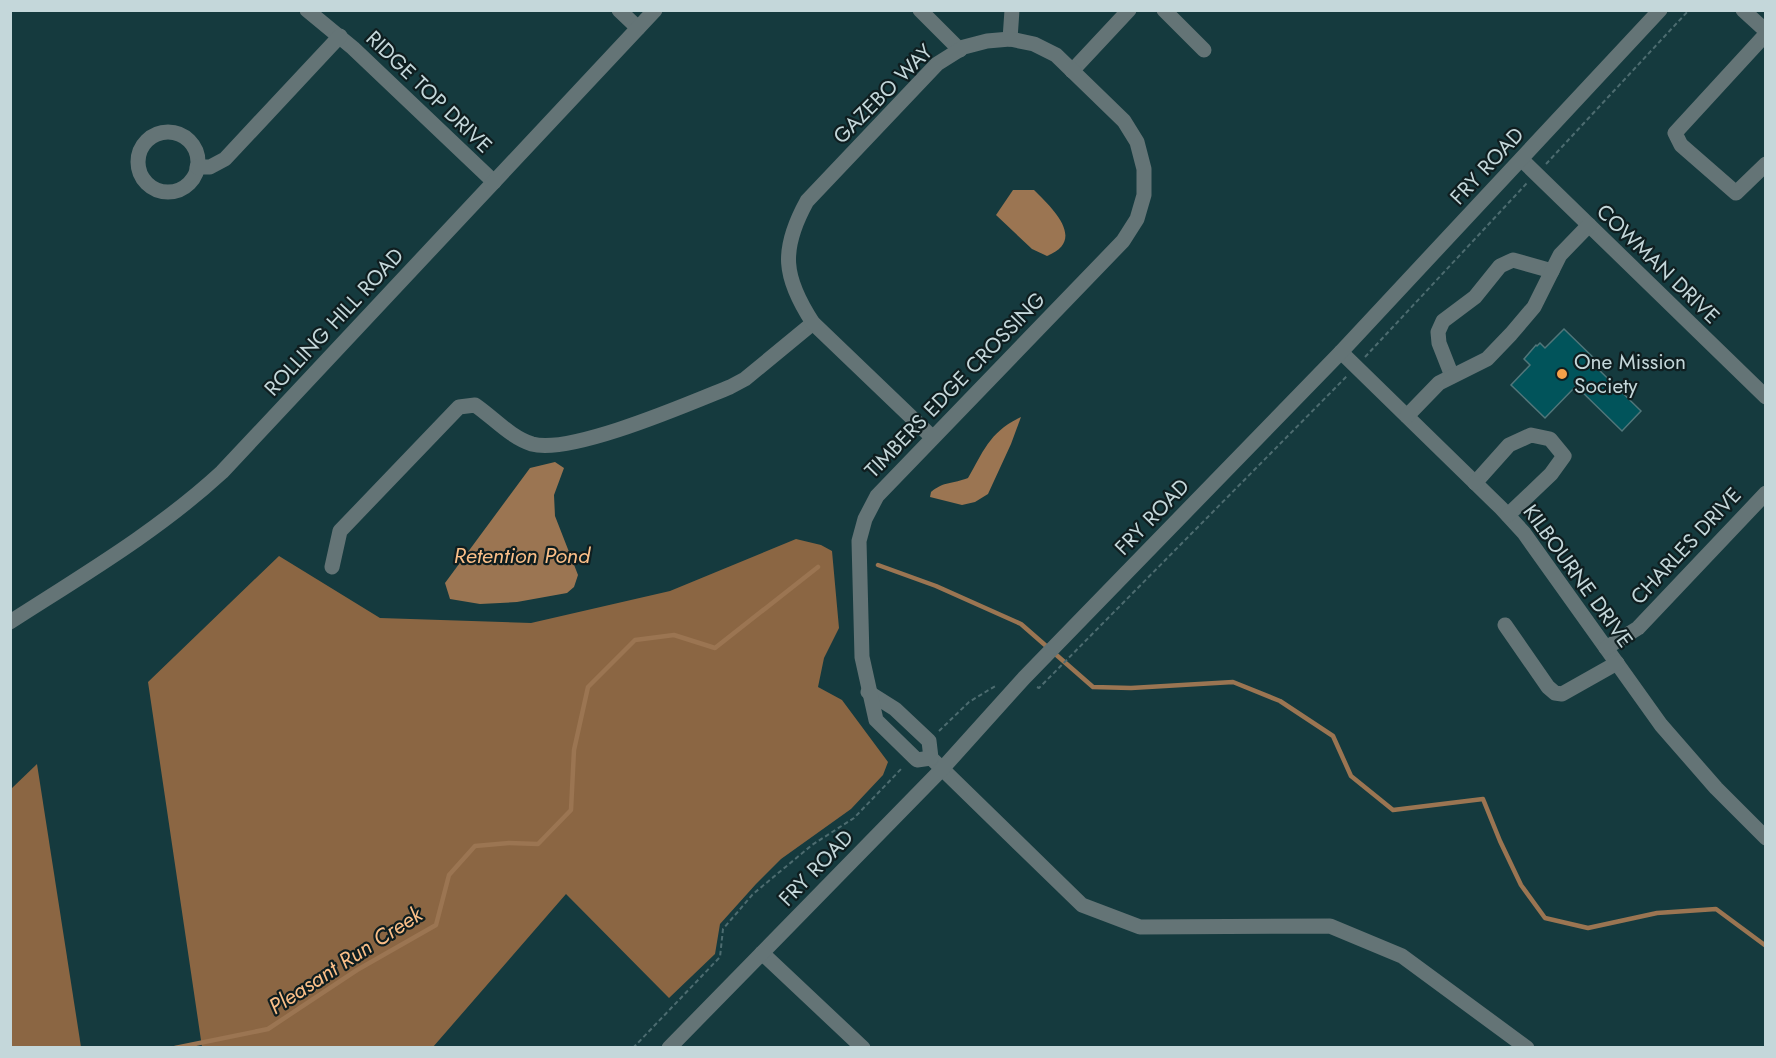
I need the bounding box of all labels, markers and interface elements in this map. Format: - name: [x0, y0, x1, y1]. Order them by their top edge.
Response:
- street label: RIDGE TOP DRIVE: [359, 24, 499, 160]
- street label: GAZEBO WAY: [826, 37, 940, 151]
- street label: FRY ROAD: [1443, 121, 1531, 211]
- street label: COWMAN DRIVE: [1590, 197, 1726, 331]
- street label: ROLLING HILL ROAD: [257, 241, 411, 403]
- street label: TIMBERS EDGE CROSSING: [858, 285, 1052, 485]
- place label: One Mission Society: [1574, 347, 1686, 401]
- marker: One Mission Society: [1555, 367, 1569, 381]
- street label: FRY ROAD: [1108, 472, 1196, 562]
- street label: CHARLES DRIVE: [1624, 481, 1748, 611]
- street label: KILBOURNE DRIVE: [1516, 498, 1640, 654]
- water label: Retention Pond: [454, 539, 592, 571]
- street label: FRY ROAD: [772, 823, 860, 913]
- water label: Pleasant Run Creek: [262, 897, 429, 1022]

